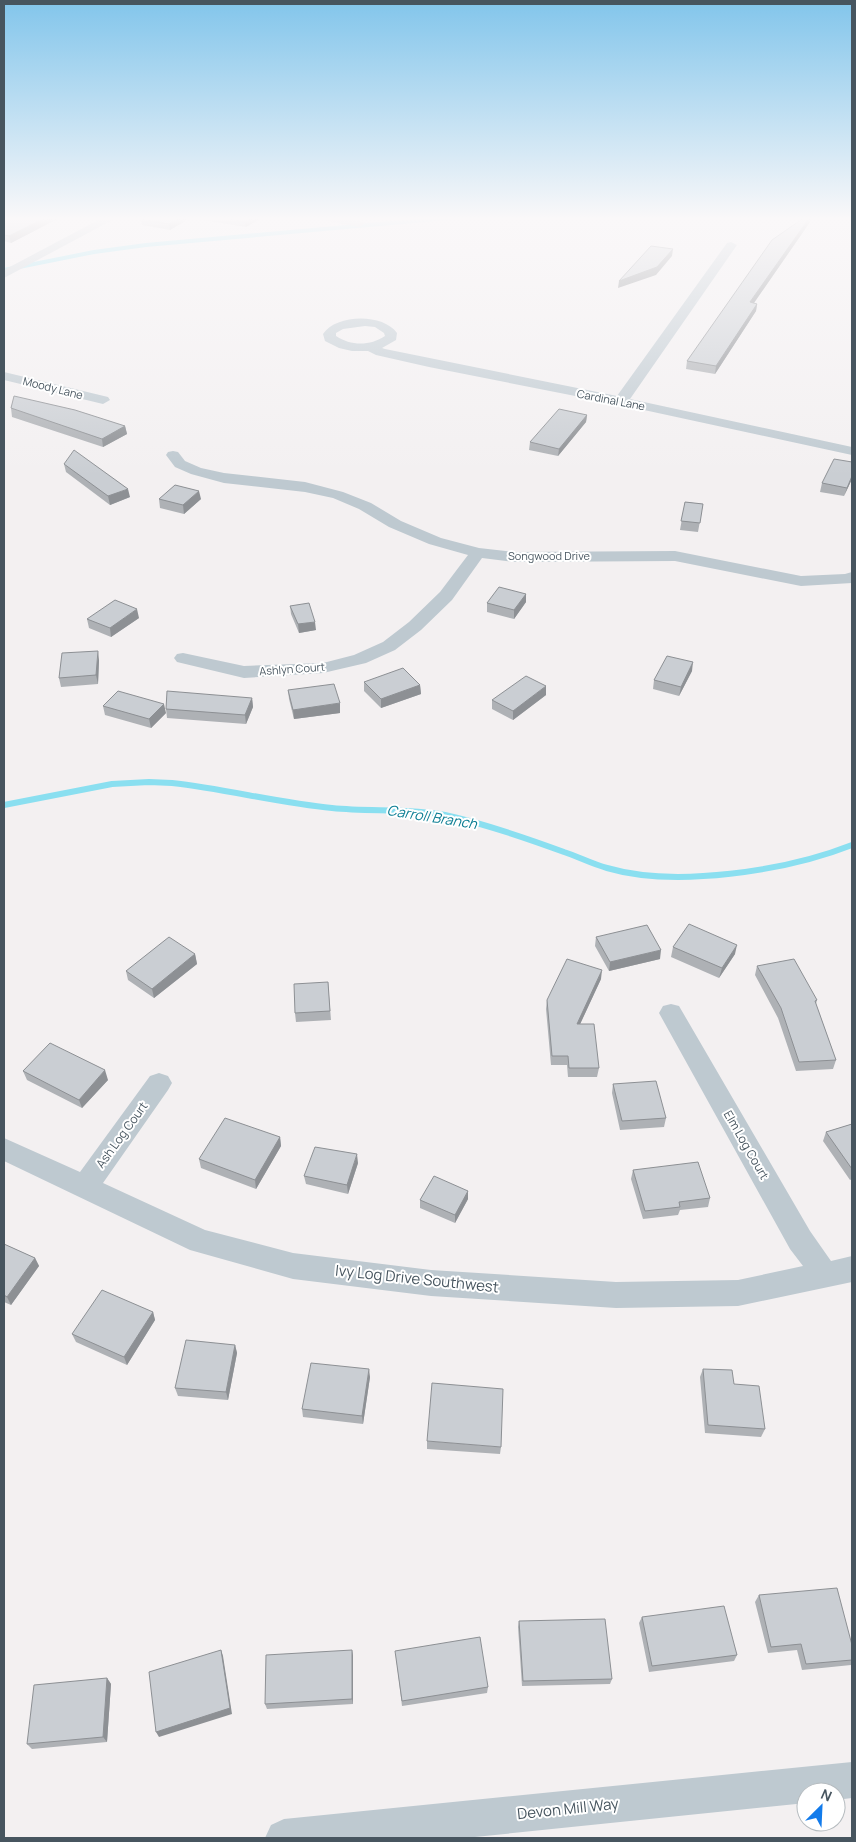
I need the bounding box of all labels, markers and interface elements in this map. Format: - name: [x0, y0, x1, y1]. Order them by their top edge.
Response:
- street label: Moody Lane: [22, 373, 85, 402]
- street label: Cardinal Lane: [576, 386, 647, 414]
- street label: Songwood Drive: [508, 548, 591, 563]
- street label: Ashlyn Court: [259, 659, 325, 678]
- water label: Carroll Branch: [386, 800, 479, 833]
- street label: Ash Log Court: [92, 1098, 152, 1171]
- street label: Elm Log Court: [720, 1107, 773, 1182]
- street label: Ivy Log Drive Southwest: [334, 1259, 500, 1298]
- north arrow: [796, 1782, 846, 1832]
- text: N: [818, 1784, 835, 1805]
- street label: Devon Mill Way: [516, 1793, 620, 1824]

